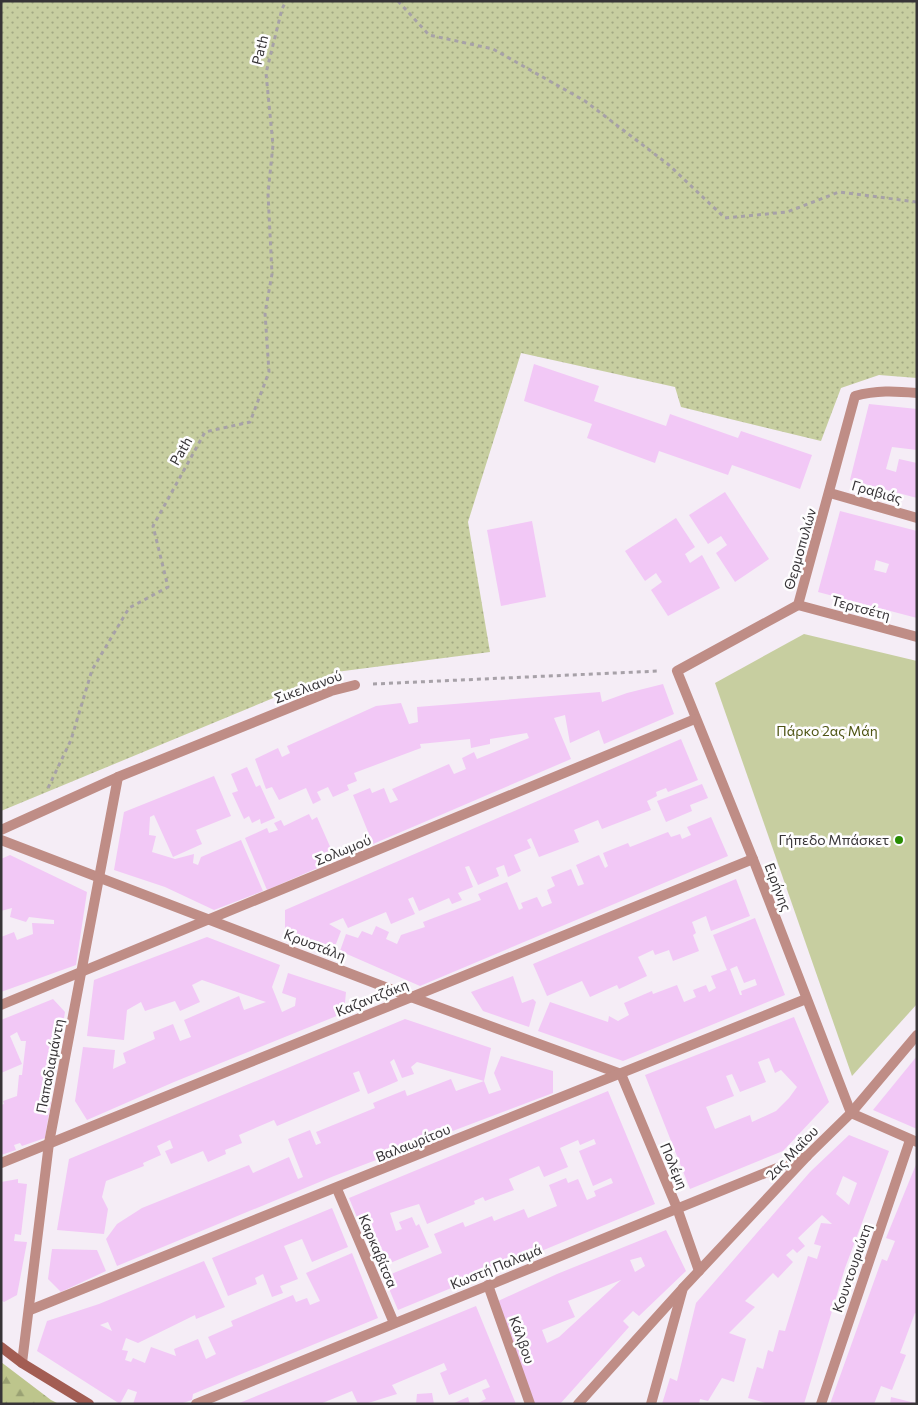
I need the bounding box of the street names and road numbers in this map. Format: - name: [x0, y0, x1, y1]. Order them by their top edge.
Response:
- street label: Path: [248, 33, 271, 66]
- street label: Path: [166, 434, 195, 468]
- street label: Γραβιάς: [850, 476, 904, 507]
- street label: Θερμοπυλών: [780, 506, 819, 592]
- street label: Τερτσέτη: [830, 592, 892, 624]
- street label: Σικελιανού: [272, 666, 344, 707]
- street label: Σολωμού: [312, 831, 374, 869]
- street label: Ειρήνης: [761, 860, 796, 914]
- street label: Κρυστάλη: [282, 925, 349, 964]
- street label: Καζαντζάκη: [333, 975, 411, 1020]
- street label: Παπαδιαμάντη: [32, 1017, 67, 1115]
- street label: Βαλαωρίτου: [373, 1120, 453, 1165]
- street label: 2ας Μαΐου: [762, 1122, 822, 1183]
- street label: Πολέμη: [657, 1140, 692, 1192]
- street label: Καρκαβίτσα: [355, 1212, 402, 1290]
- street label: Κουντουριώτη: [828, 1221, 875, 1314]
- street label: Κωστή Παλαμά: [448, 1240, 544, 1293]
- street label: Κάλβου: [506, 1314, 539, 1366]

